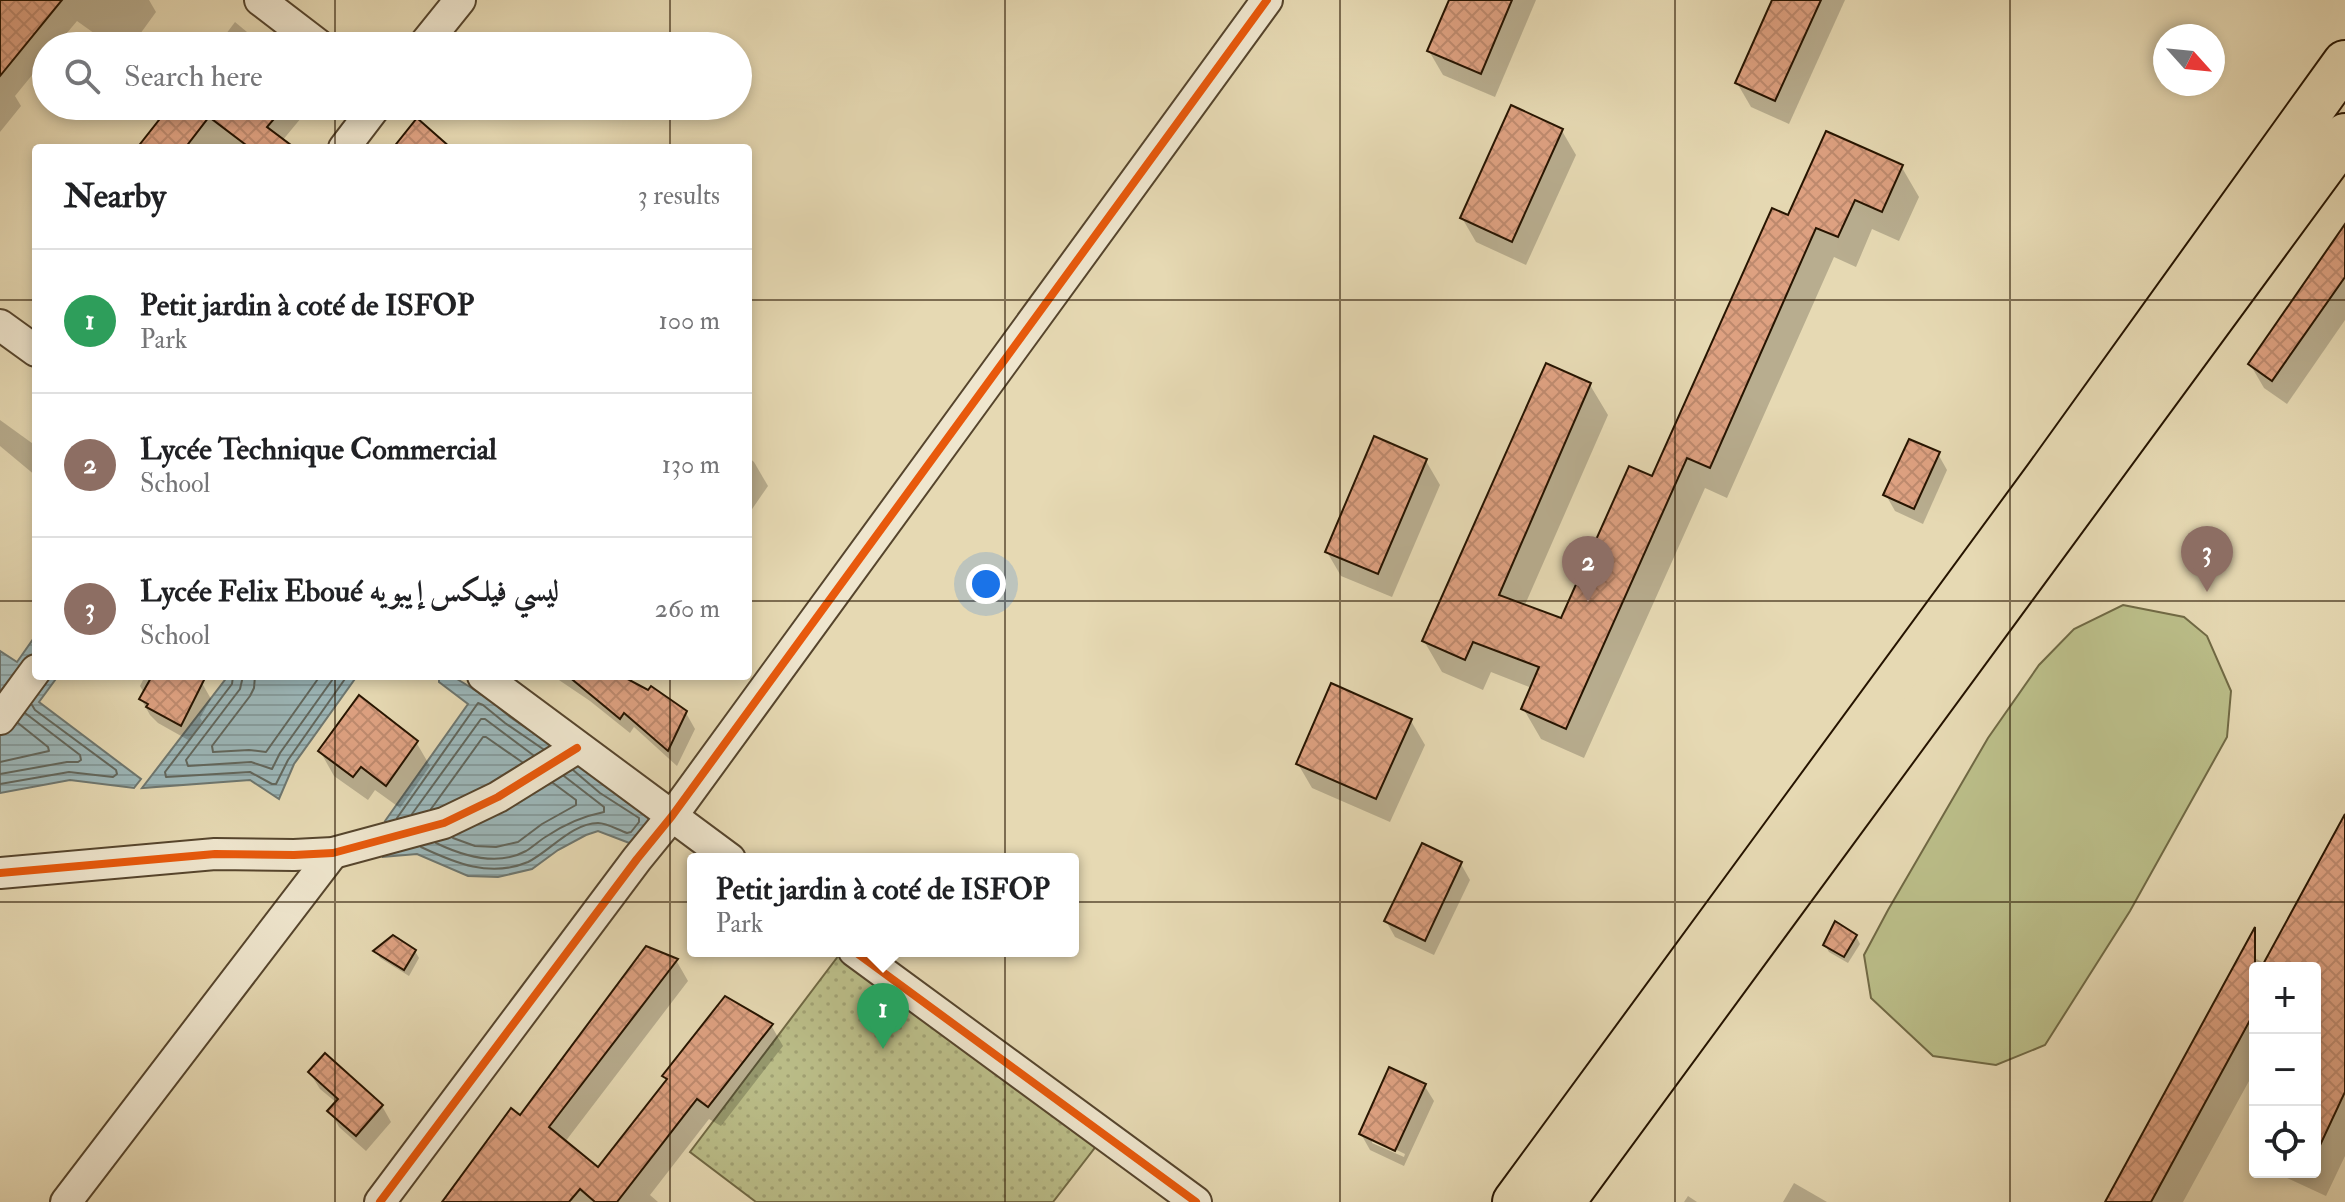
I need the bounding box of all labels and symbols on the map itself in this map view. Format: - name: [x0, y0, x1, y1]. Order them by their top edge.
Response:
- north arrow: [2153, 24, 2225, 96]
- pin: 3: [2181, 526, 2233, 592]
- pin: 2: [1562, 536, 1614, 602]
- your location: [966, 564, 1006, 604]
- pin: 1: [857, 983, 909, 1049]

